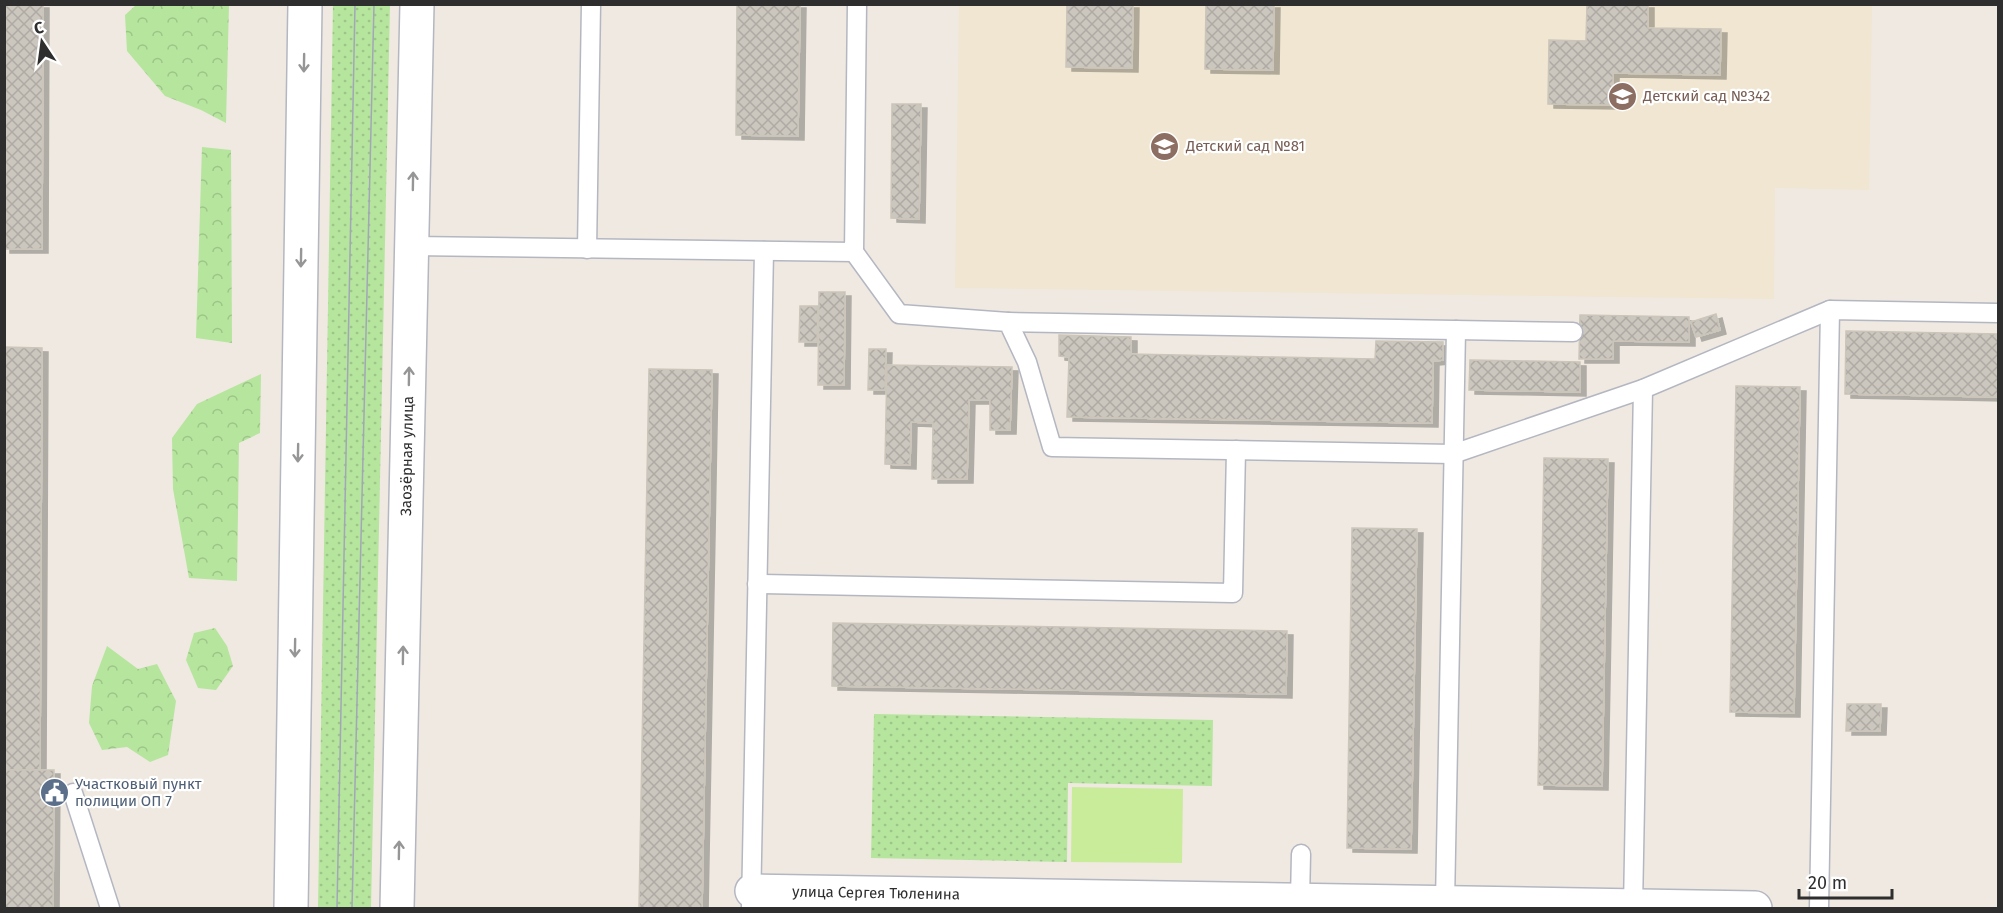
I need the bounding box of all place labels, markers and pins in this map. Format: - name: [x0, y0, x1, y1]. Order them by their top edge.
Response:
- school or university icon: Детский сад №342: [1606, 80, 1638, 112]
- place label: Детский сад №342: [1642, 87, 1770, 105]
- school or university icon: Детский сад №81: [1149, 130, 1181, 162]
- place label: Детский сад №81: [1185, 137, 1305, 155]
- place label: Участковый пункт полиции ОП 7: [75, 775, 202, 810]
- public building icon: Участковый пункт полиции ОП 7: [38, 777, 70, 809]

